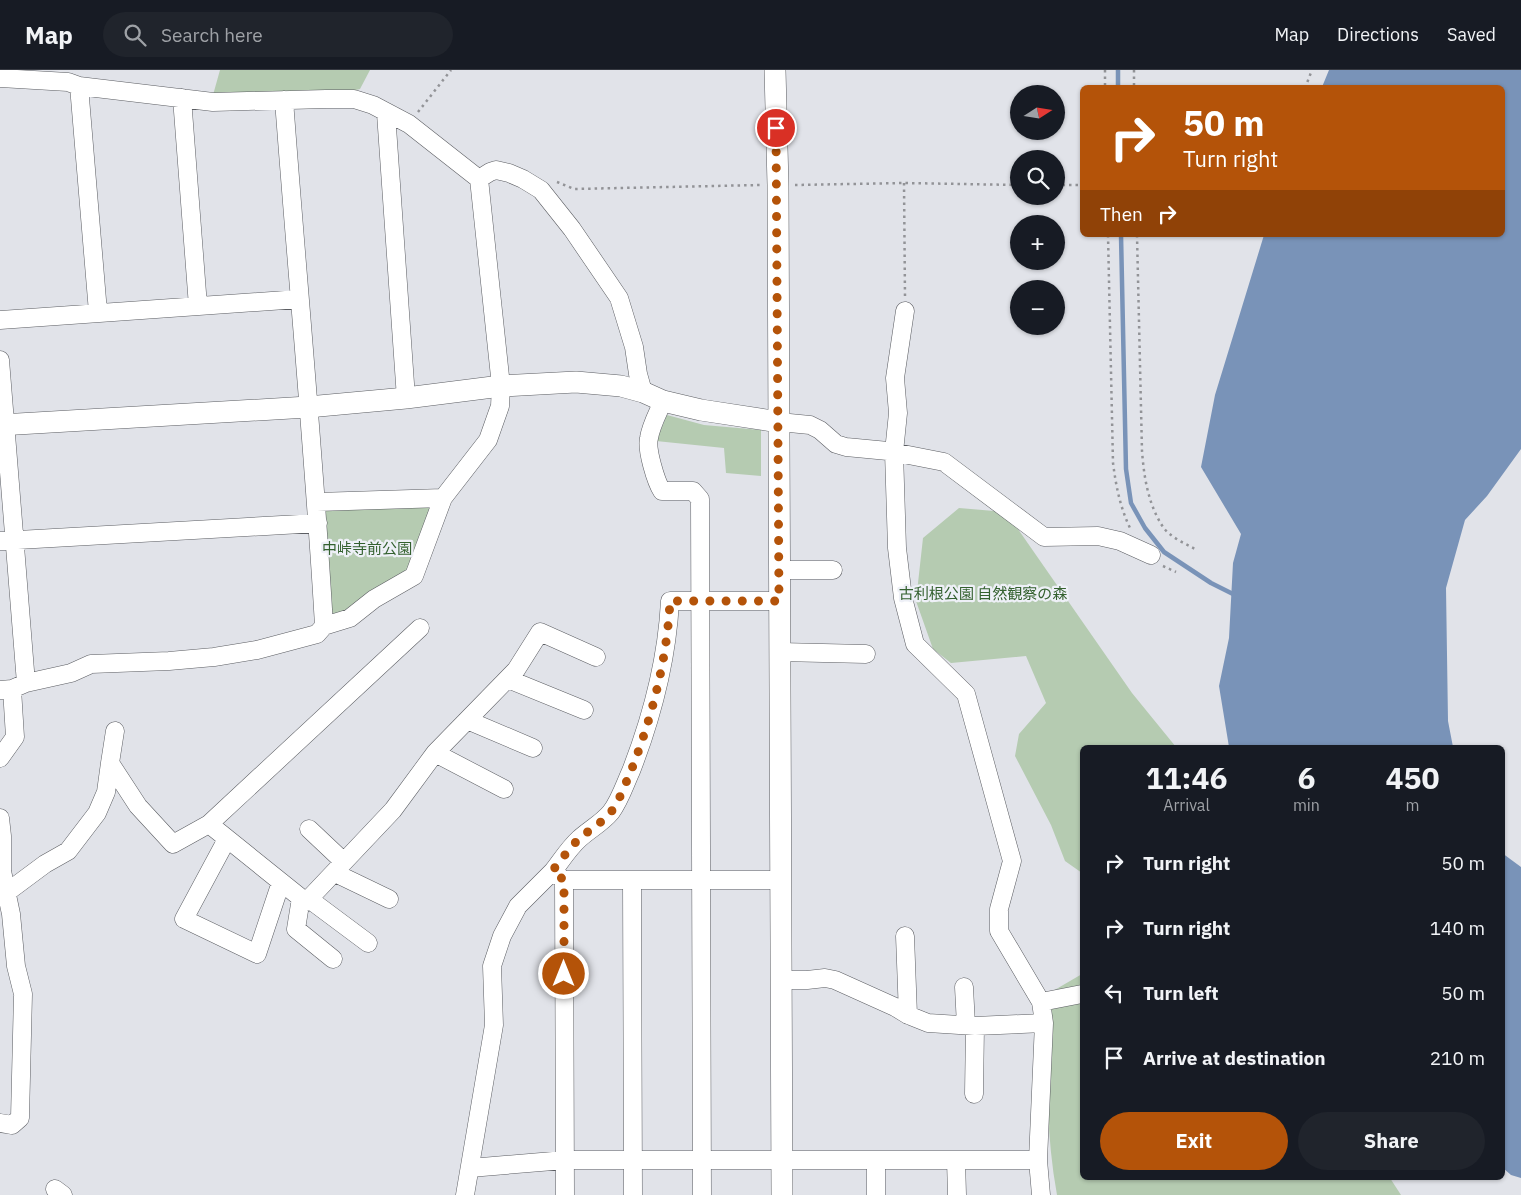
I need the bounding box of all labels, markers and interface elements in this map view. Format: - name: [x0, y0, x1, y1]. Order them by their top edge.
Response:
- search box: [103, 12, 453, 57]
- text: Map: [25, 19, 73, 51]
- icon: search: [121, 21, 149, 49]
- text: Search here: [161, 23, 263, 47]
- text: Map: [1274, 23, 1309, 46]
- text: Directions: [1337, 23, 1419, 46]
- text: Saved: [1447, 23, 1496, 46]
- north arrow: [1010, 85, 1065, 140]
- map controls: [1010, 85, 1065, 335]
- text: 50 m: [1183, 100, 1265, 146]
- icon: right: [1100, 105, 1165, 170]
- pin: [755, 107, 797, 149]
- icon: arrive: [762, 114, 790, 142]
- text: Turn right: [1183, 144, 1278, 173]
- button: search: [1010, 150, 1065, 205]
- icon: right: [1153, 200, 1181, 228]
- text: Then: [1100, 202, 1143, 226]
- button: +: [1010, 215, 1065, 270]
- button: −: [1010, 280, 1065, 335]
- park label: 中峠寺前公園: [322, 539, 412, 558]
- park label: 古利根公園 自然観察の森: [899, 584, 1067, 603]
- text: 11:46: [1146, 758, 1227, 797]
- text: 6: [1297, 758, 1315, 797]
- text: 450: [1385, 758, 1439, 797]
- text: Arrival: [1163, 795, 1210, 815]
- text: min: [1293, 795, 1320, 815]
- text: m: [1405, 795, 1419, 815]
- icon: right: [1100, 849, 1128, 877]
- text: Turn right: [1143, 851, 1230, 875]
- text: 50 m: [1441, 851, 1485, 875]
- icon: right: [1100, 914, 1128, 942]
- text: Turn right: [1143, 916, 1230, 940]
- text: 140 m: [1430, 916, 1485, 940]
- position arrow: [537, 947, 589, 999]
- icon: left: [1100, 979, 1128, 1007]
- text: Turn left: [1143, 981, 1219, 1005]
- text: 50 m: [1441, 981, 1485, 1005]
- icon: arrive: [1100, 1044, 1128, 1072]
- text: Arrive at destination: [1143, 1046, 1326, 1070]
- text: 210 m: [1430, 1046, 1485, 1070]
- button: Exit: [1100, 1112, 1288, 1170]
- button: Share: [1298, 1112, 1485, 1170]

